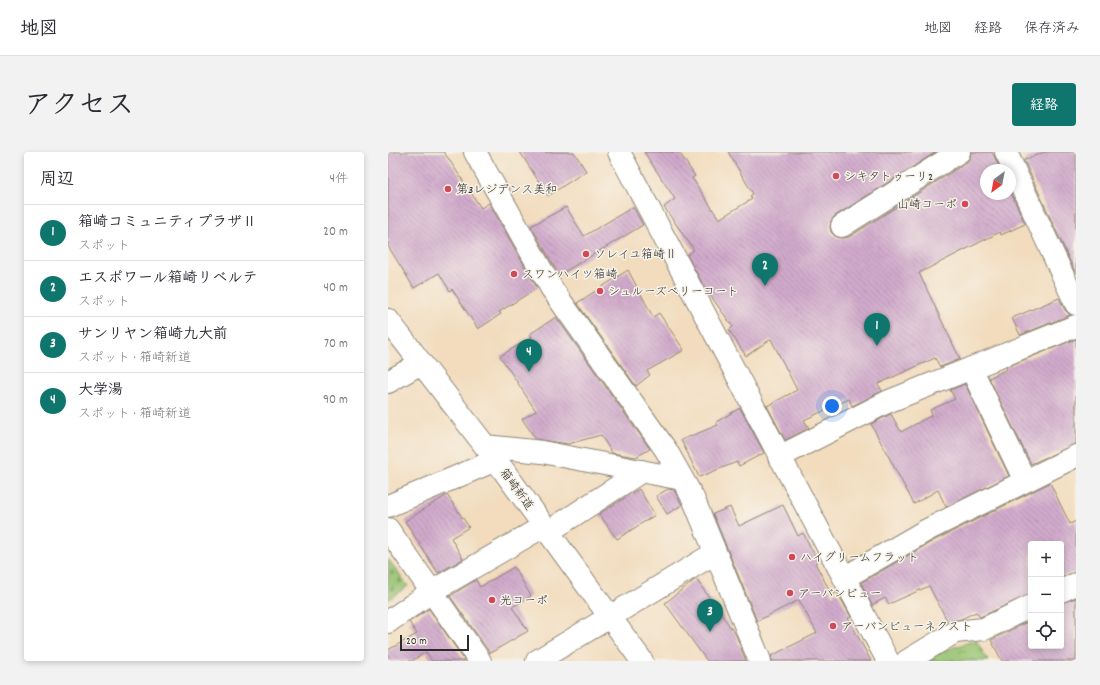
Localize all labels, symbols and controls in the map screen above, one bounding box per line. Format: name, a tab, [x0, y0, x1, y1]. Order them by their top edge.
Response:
text: 地図	[20, 17, 58, 44]
text: 地図	[924, 19, 952, 39]
text: 経路	[974, 19, 1002, 39]
text: 保存済み	[1024, 19, 1080, 39]
button: 経路	[1012, 83, 1076, 126]
text: アクセス	[24, 88, 134, 128]
north arrow	[980, 164, 1016, 200]
text: 周辺	[40, 169, 74, 193]
place label: シキタトゥーリ2	[844, 169, 933, 186]
text: 4件	[330, 170, 348, 189]
marker: シキタトゥーリ2	[831, 171, 841, 181]
place label: 第3レジデンス美和	[456, 182, 557, 199]
marker: 第3レジデンス美和	[443, 184, 453, 194]
place label: 山崎コーポ	[897, 197, 957, 214]
marker: 山崎コーポ	[960, 199, 970, 209]
text: 箱崎コミュニティプラザⅡ	[78, 212, 257, 234]
text: 1	[52, 223, 54, 242]
text: 20 m	[323, 223, 348, 242]
text: スポット	[78, 237, 130, 256]
place label: ソレイユ箱崎Ⅱ	[594, 247, 677, 264]
marker: ソレイユ箱崎Ⅱ	[581, 249, 591, 259]
pin: 2	[752, 253, 778, 286]
place label: スワンハイツ箱崎	[522, 267, 618, 284]
text: エスポワール箱崎リベルテ	[78, 268, 257, 290]
marker: スワンハイツ箱崎	[509, 269, 519, 279]
text: 2	[50, 279, 56, 298]
text: 40 m	[324, 279, 348, 298]
place label: シュルーズベリーコート	[608, 284, 739, 301]
marker: シュルーズベリーコート	[595, 286, 605, 296]
text: スポット	[78, 293, 130, 312]
pin: 1	[864, 313, 890, 346]
text: サンリヤン箱崎九大前	[78, 324, 228, 346]
text: 3	[50, 335, 56, 354]
text: 70 m	[324, 335, 348, 354]
pin: 4	[516, 339, 542, 372]
text: スポット · 箱崎新道	[78, 349, 191, 368]
text: 大学湯	[78, 380, 123, 402]
text: 4	[50, 391, 56, 410]
text: 90 m	[323, 391, 348, 410]
your location	[822, 396, 842, 416]
text: スポット · 箱崎新道	[78, 405, 191, 424]
street label: 箱崎新道	[495, 465, 537, 514]
map controls	[1028, 541, 1064, 649]
button: +	[1028, 541, 1064, 577]
place label: ハイグリームフラット	[800, 550, 919, 567]
marker: ハイグリームフラット	[787, 552, 797, 562]
button: −	[1028, 577, 1064, 613]
place label: アーバンビュー	[798, 586, 882, 603]
marker: アーバンビュー	[785, 588, 795, 598]
place label: 光コーポ	[500, 593, 548, 610]
marker: 光コーポ	[487, 595, 497, 605]
pin: 3	[697, 599, 723, 632]
button: locate	[1028, 613, 1064, 649]
place label: アーバンビューネクスト	[841, 619, 973, 636]
marker: アーバンビューネクスト	[828, 621, 838, 631]
scale bar	[400, 633, 469, 652]
text: 20 m	[406, 634, 427, 650]

